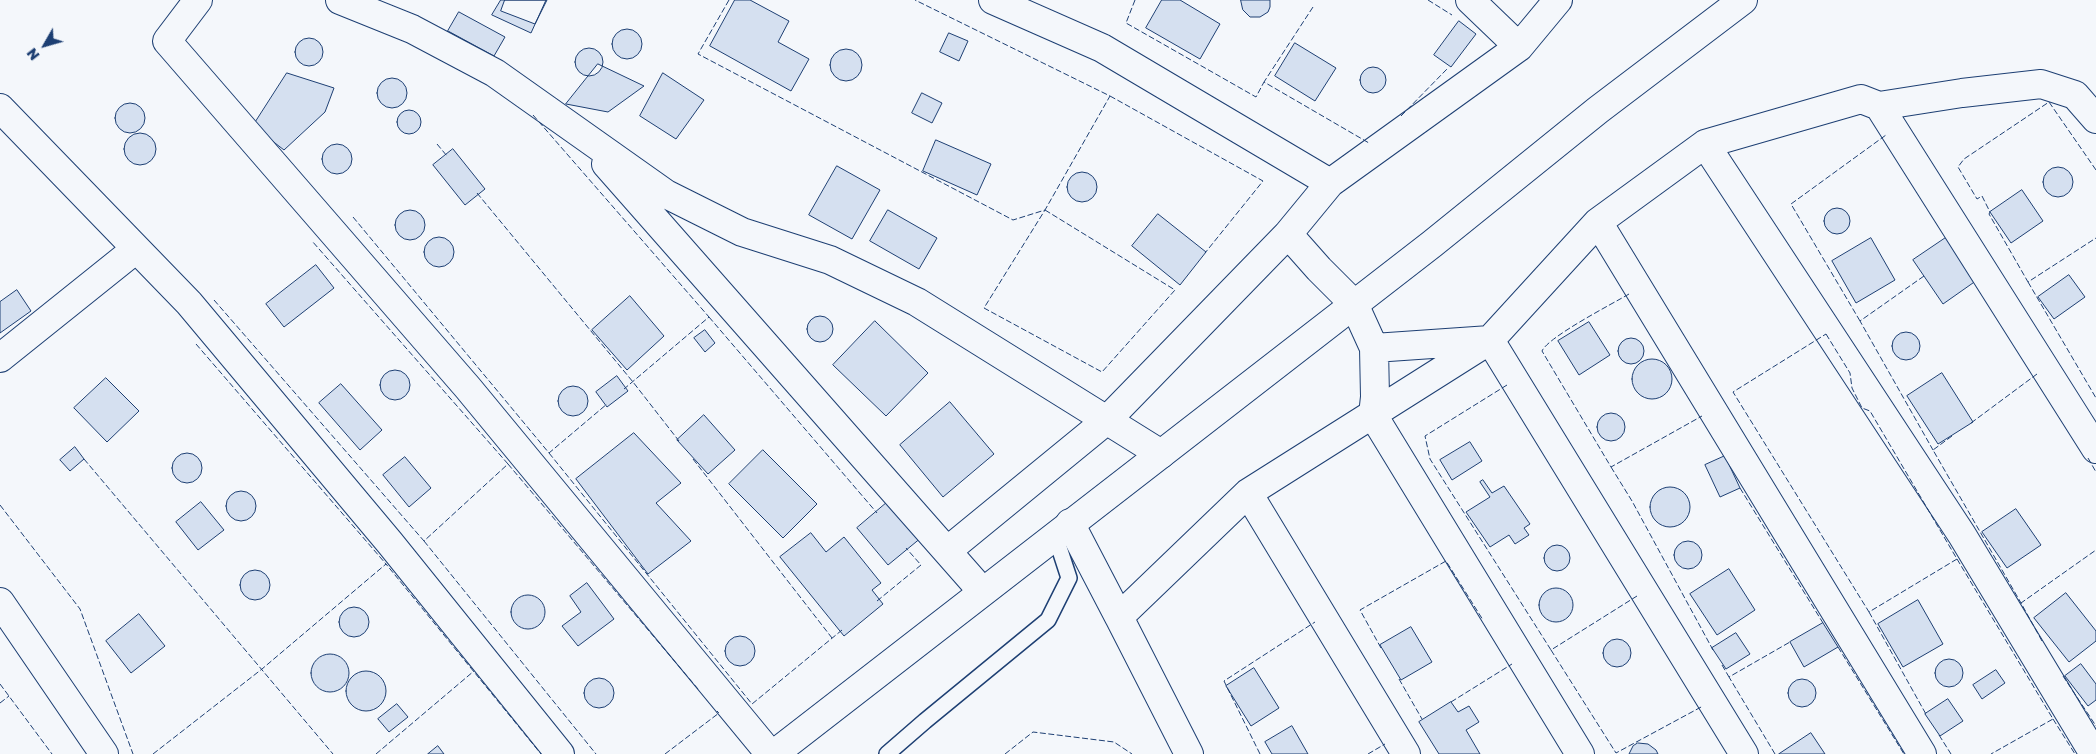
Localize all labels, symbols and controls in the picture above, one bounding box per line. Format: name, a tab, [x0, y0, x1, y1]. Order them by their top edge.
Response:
north arrow	[20, 20, 70, 70]
text: N	[23, 45, 43, 64]

